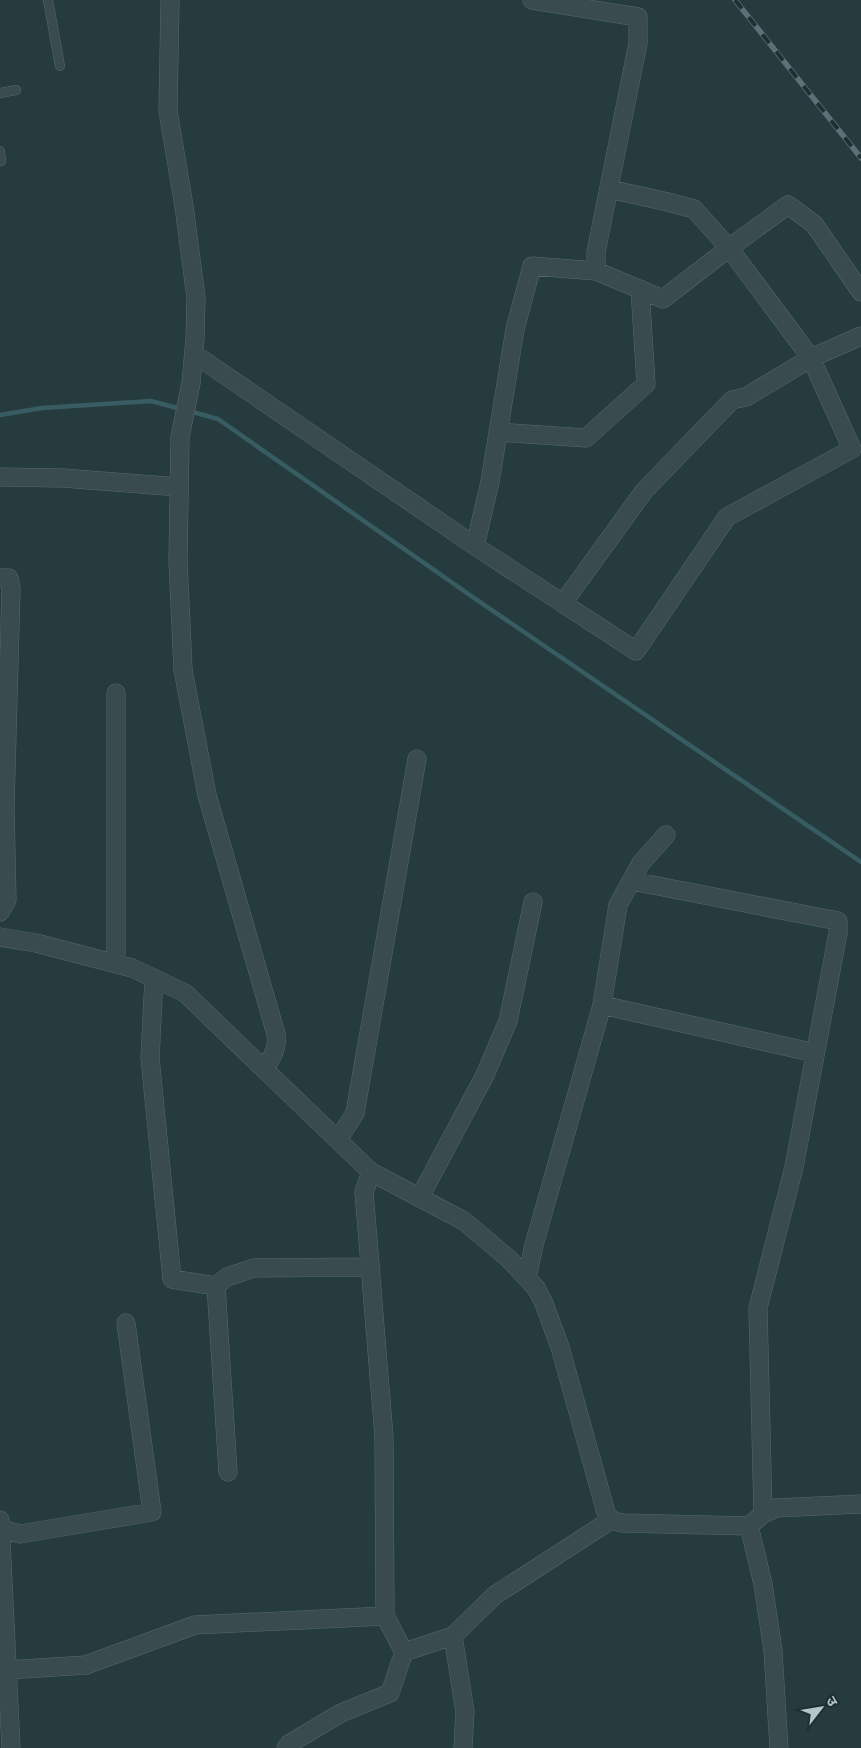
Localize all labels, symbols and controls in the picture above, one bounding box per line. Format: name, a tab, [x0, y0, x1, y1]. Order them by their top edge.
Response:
north arrow	[796, 1683, 846, 1733]
text: उ	[822, 1693, 842, 1710]

